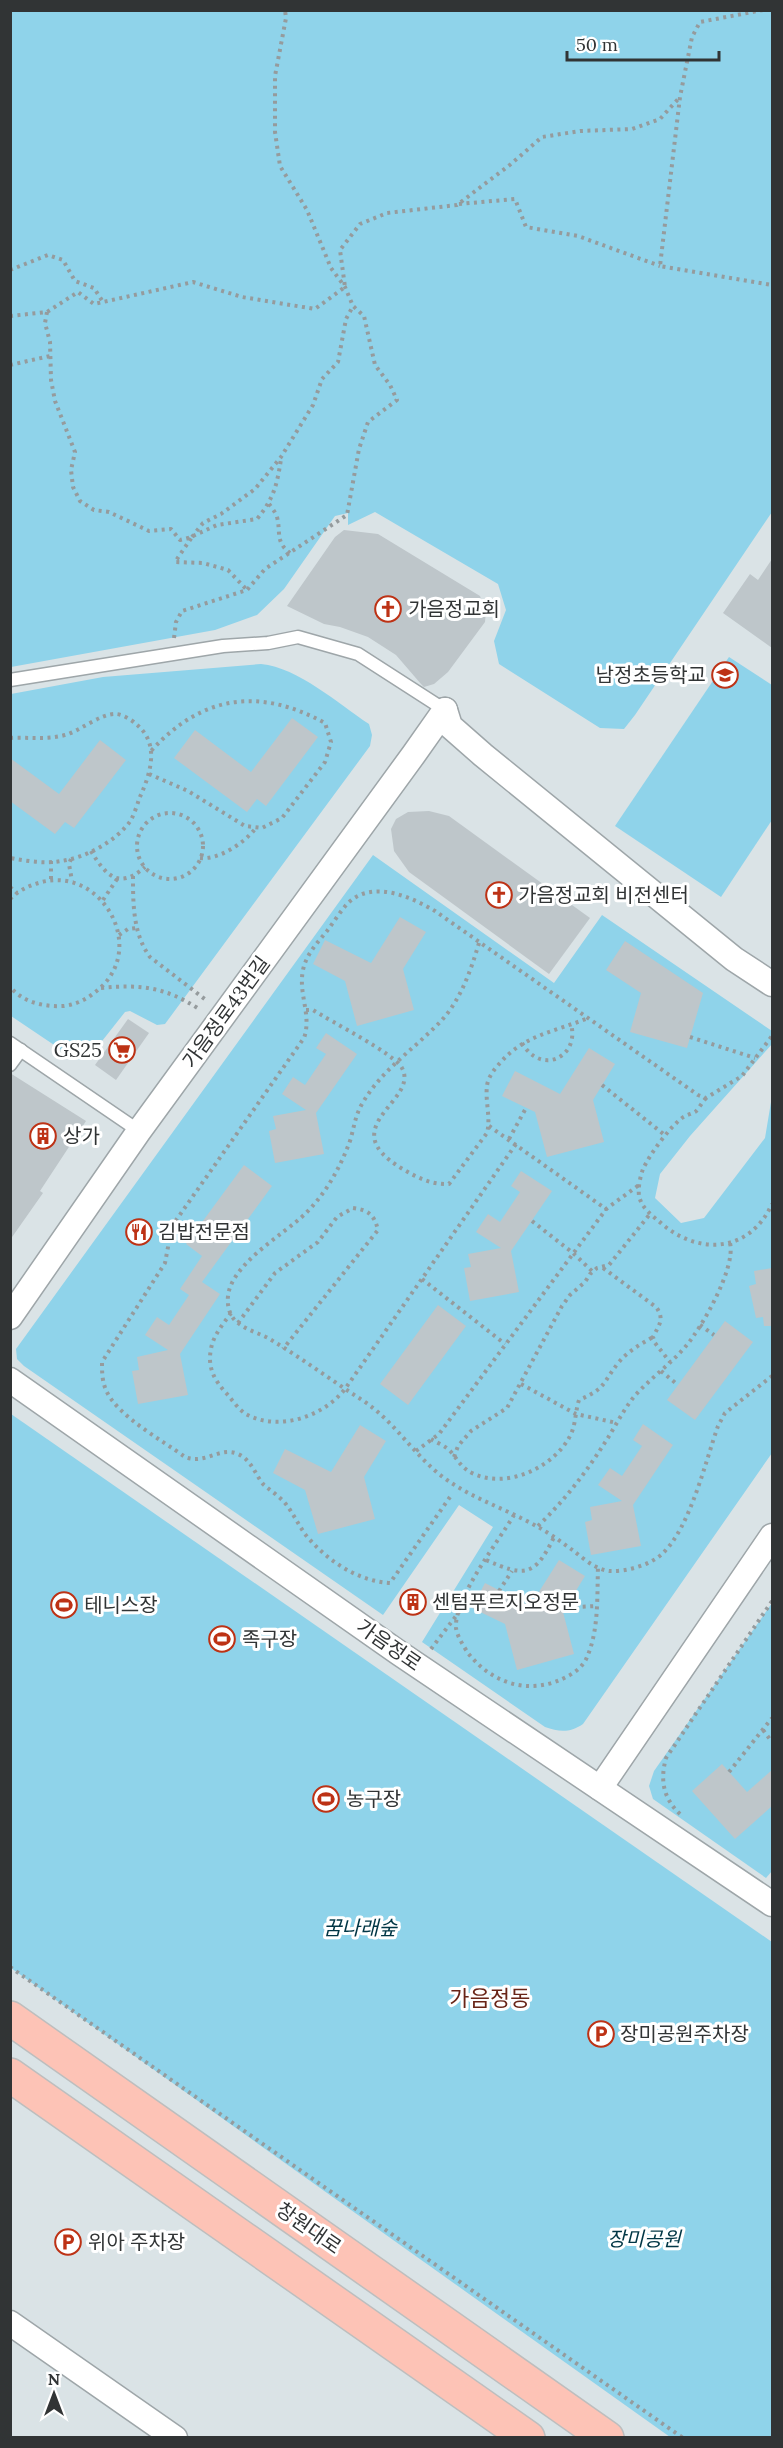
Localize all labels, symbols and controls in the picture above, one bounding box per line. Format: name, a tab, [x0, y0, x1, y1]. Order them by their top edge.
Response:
scale bar	[567, 24, 718, 62]
text: 50 m	[576, 33, 618, 56]
church icon: 가음정교회	[373, 594, 403, 624]
place label: 가음정교회	[408, 596, 500, 621]
school or university icon: 남정초등학교	[710, 660, 740, 690]
place label: 남정초등학교	[596, 662, 706, 687]
church icon: 가음정교회 비전센터	[484, 880, 514, 910]
place label: 가음정교회 비전센터	[518, 882, 689, 907]
street label: 가음정로43번길	[177, 951, 275, 1073]
supermarket icon: GS25	[107, 1035, 137, 1065]
place label: GS25	[54, 1037, 102, 1062]
building icon: 상가	[28, 1121, 58, 1151]
place label: 상가	[63, 1123, 100, 1148]
restaurant icon: 김밥전문점	[124, 1217, 154, 1247]
place label: 김밥전문점	[158, 1219, 250, 1244]
building icon: 센텀푸르지오정문	[398, 1587, 428, 1617]
place label: 센텀푸르지오정문	[432, 1589, 579, 1614]
sports icon: 테니스장	[49, 1590, 79, 1620]
place label: 테니스장	[84, 1592, 158, 1617]
street label: 가음정로	[352, 1613, 427, 1676]
sports icon: 족구장	[207, 1624, 237, 1654]
place label: 족구장	[242, 1626, 297, 1651]
sports icon: 농구장	[311, 1784, 341, 1814]
place label: 농구장	[346, 1786, 401, 1811]
park label: 꿈나래숲	[323, 1915, 398, 1940]
district label: 가음정동	[450, 1984, 530, 2012]
parking icon: 장미공원주차장	[586, 2019, 616, 2049]
place label: 장미공원주차장	[620, 2021, 749, 2046]
street label: 창원대로	[272, 2196, 347, 2259]
park label: 장미공원	[607, 2226, 682, 2251]
parking icon: 위아 주차장	[53, 2227, 83, 2257]
place label: 위아 주차장	[88, 2229, 185, 2254]
north arrow	[24, 2364, 84, 2424]
text: N	[48, 2369, 60, 2389]

